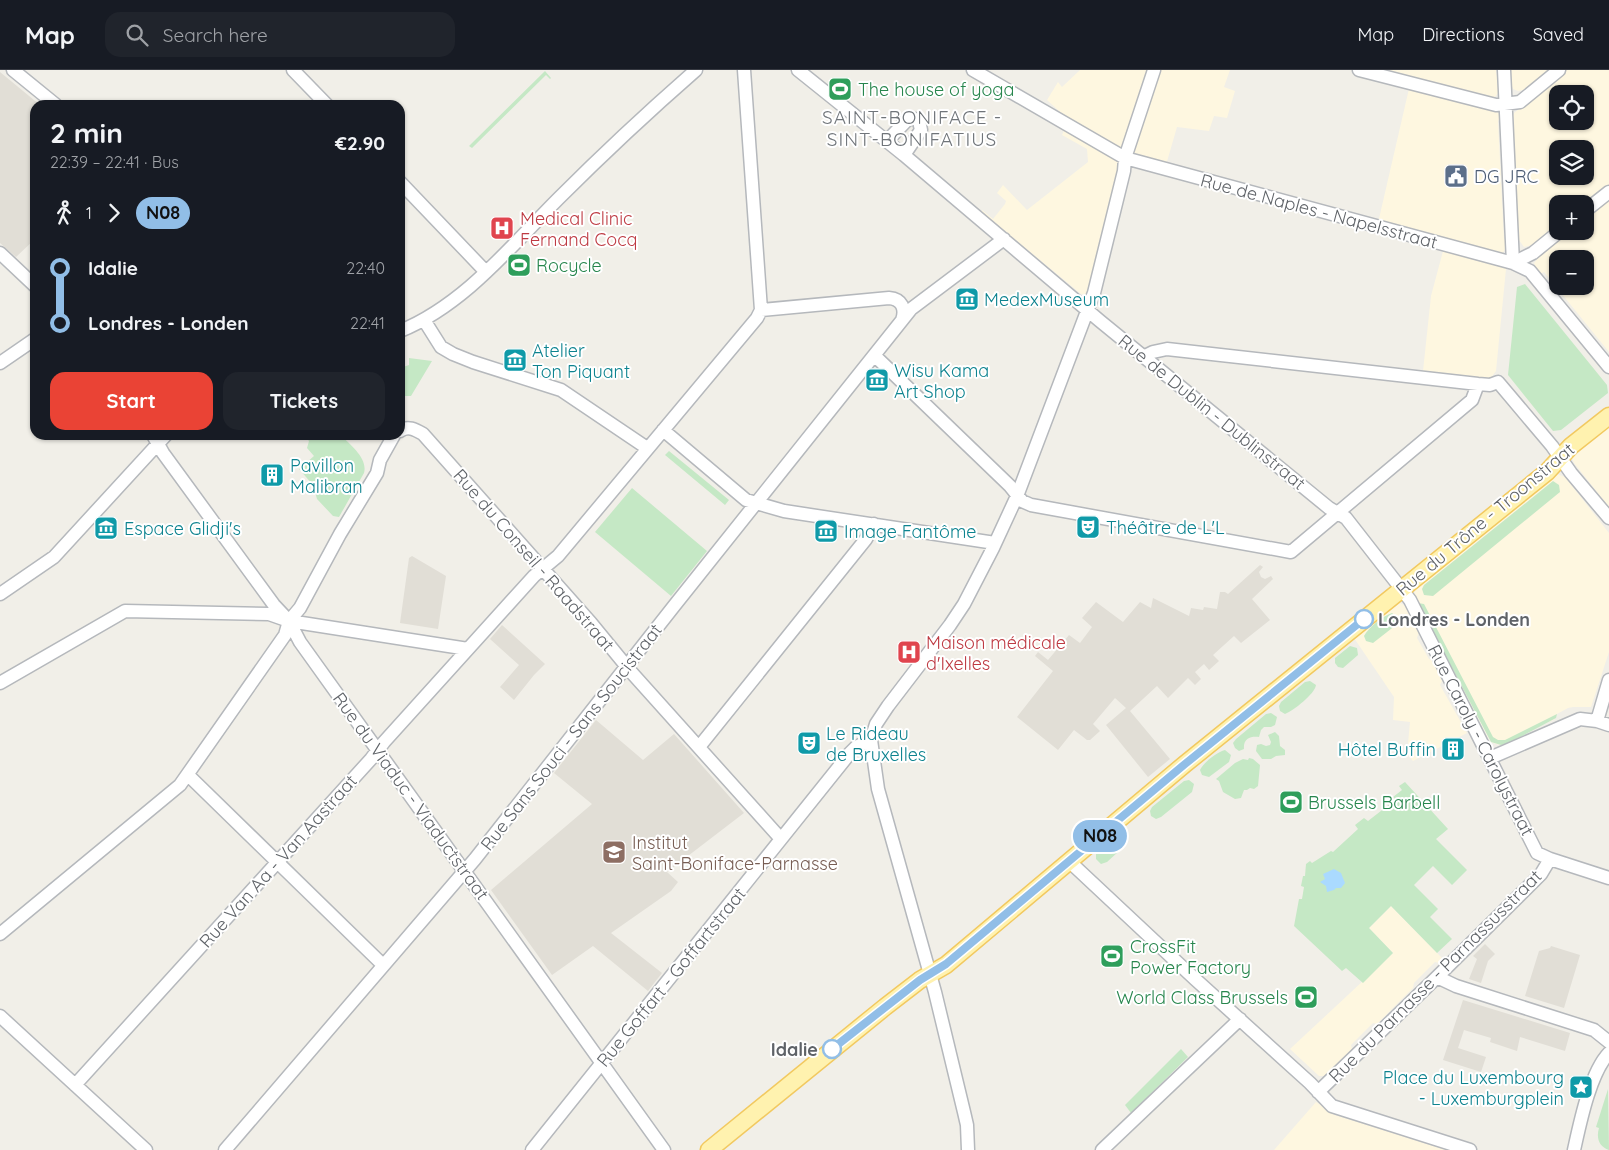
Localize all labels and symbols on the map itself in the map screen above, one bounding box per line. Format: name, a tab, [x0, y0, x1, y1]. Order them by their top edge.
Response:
sports icon: The house of yoga	[827, 76, 853, 102]
place label: The house of yoga	[858, 78, 1014, 101]
district label: SAINT-BONIFACE - SINT-BONIFATIUS	[822, 105, 1002, 151]
public building icon: DG JRC	[1443, 163, 1469, 189]
place label: DG JRC	[1474, 165, 1539, 188]
street label: Rue de Naples - Napelsstraat	[1198, 168, 1440, 254]
place label: Medical Clinic Fernand Cocq	[520, 207, 637, 251]
hospital icon: Medical Clinic Fernand Cocq	[489, 215, 515, 241]
sports icon: Rocycle	[506, 252, 532, 278]
place label: Rocycle	[536, 254, 602, 277]
museum icon: MedexMuseum	[954, 286, 980, 312]
place label: MedexMuseum	[984, 288, 1109, 311]
street label: Rue de Dublin - Dublinstraat	[1114, 329, 1310, 495]
place label: Atelier Ton Piquant	[532, 339, 630, 383]
museum icon: Atelier Ton Piquant	[502, 347, 528, 373]
place label: Wisu Kama Art Shop	[894, 359, 989, 403]
museum icon: Wisu Kama Art Shop	[864, 367, 890, 393]
street label: Rue du Trône - Troonstraat	[1391, 437, 1579, 601]
place label: Pavillon Malibran	[290, 454, 363, 498]
building icon: Pavillon Malibran	[259, 462, 285, 488]
street label: Rue du Conseil - Raadstraat	[448, 464, 620, 656]
theatre icon: Théâtre de L'L	[1075, 514, 1101, 540]
museum icon: Espace Glidji's	[93, 515, 119, 541]
place label: Théâtre de L'L	[1106, 516, 1225, 539]
place label: Espace Glidji's	[124, 517, 241, 540]
museum icon: Image Fantôme	[813, 518, 839, 544]
place label: Image Fantôme	[844, 520, 976, 543]
place label: Londres - Londen	[1378, 608, 1530, 631]
marker: Londres - Londen	[1354, 609, 1374, 629]
street label: Rue Sans Souci - Sans Soucistraat	[475, 619, 667, 855]
place label: Maison médicale d'Ixelles	[926, 631, 1066, 675]
hospital icon: Maison médicale d'Ixelles	[896, 639, 922, 665]
street label: Rue Caroly - Carolystraat	[1423, 641, 1539, 839]
street label: Rue du Viaduc - Viaductstraat	[328, 688, 494, 904]
place label: Le Rideau de Bruxelles	[826, 722, 926, 766]
theatre icon: Le Rideau de Bruxelles	[796, 730, 822, 756]
building icon: Hôtel Buffin	[1440, 736, 1466, 762]
place label: Hôtel Buffin	[1338, 738, 1436, 761]
street label: Rue Van Aa - Van Aastraat	[194, 770, 362, 952]
sports icon: Brussels Barbell	[1278, 789, 1304, 815]
place label: Brussels Barbell	[1308, 791, 1440, 814]
line badge: N08	[1071, 820, 1129, 852]
place label: Institut Saint-Boniface-Parnasse	[632, 831, 838, 875]
school or university icon: Institut Saint-Boniface-Parnasse	[601, 839, 627, 865]
street label: Rue du Parnasse - Parnassusstraat	[1324, 865, 1546, 1087]
street label: Rue Goffart - Goffartstraat	[591, 883, 751, 1071]
place label: CrossFit Power Factory	[1130, 935, 1251, 979]
sports icon: CrossFit Power Factory	[1099, 943, 1125, 969]
sports icon: World Class Brussels	[1293, 984, 1319, 1010]
place label: World Class Brussels	[1116, 986, 1288, 1009]
place label: Idalie	[771, 1038, 818, 1061]
marker: Idalie	[822, 1039, 842, 1059]
place label: Place du Luxembourg - Luxemburgplein	[1383, 1066, 1564, 1110]
place icon: Place du Luxembourg - Luxemburgplein	[1568, 1074, 1594, 1100]

